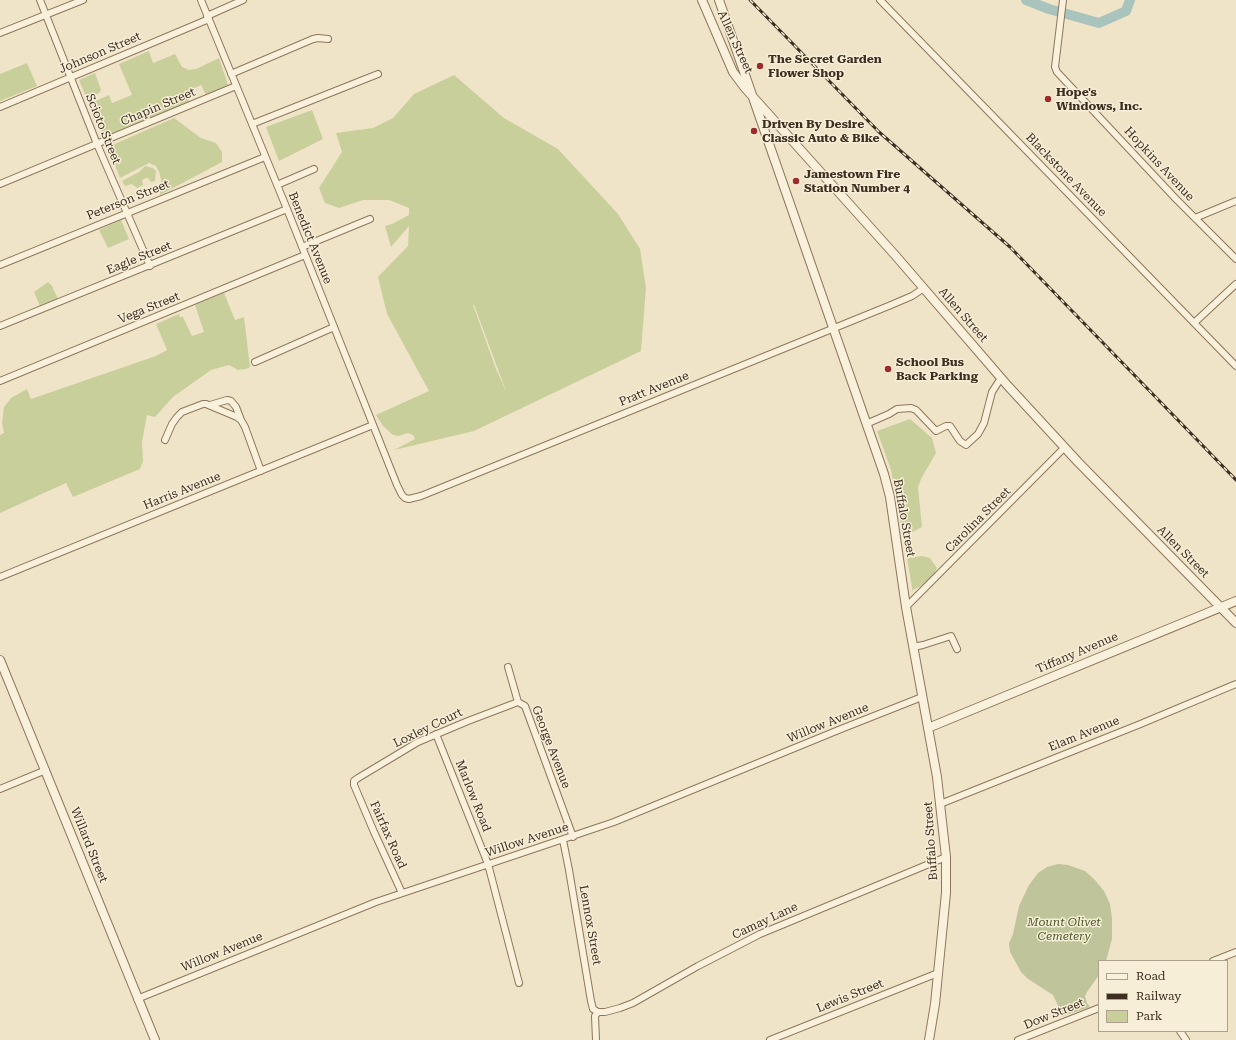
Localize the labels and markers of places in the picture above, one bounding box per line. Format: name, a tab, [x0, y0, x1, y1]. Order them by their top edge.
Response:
place label: The Secret Garden Flower Shop	[768, 52, 882, 80]
marker: The Secret Garden Flower Shop	[755, 61, 765, 71]
place label: Hope's Windows, Inc.	[1056, 85, 1143, 113]
marker: Hope's Windows, Inc.	[1043, 94, 1053, 104]
place label: Driven By Desire Classic Auto & Bike	[762, 117, 880, 145]
marker: Driven By Desire Classic Auto & Bike	[749, 126, 759, 136]
place label: Jamestown Fire Station Number 4	[804, 167, 910, 195]
marker: Jamestown Fire Station Number 4	[791, 176, 801, 186]
place label: School Bus Back Parking	[896, 355, 978, 383]
marker: School Bus Back Parking	[883, 364, 893, 374]

